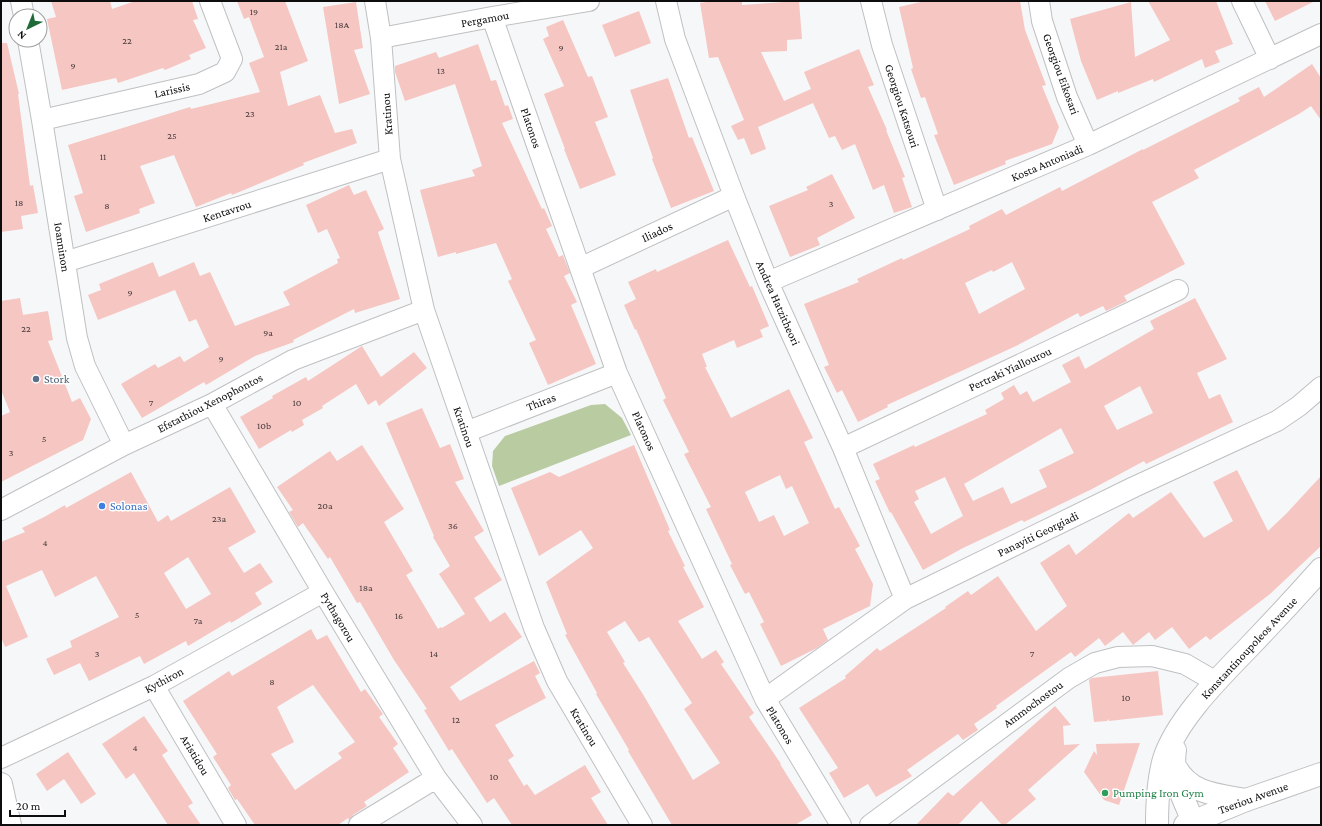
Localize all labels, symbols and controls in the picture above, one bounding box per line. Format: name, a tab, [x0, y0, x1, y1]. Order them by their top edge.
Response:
house number: 19	[250, 6, 258, 17]
north arrow	[8, 8, 48, 48]
street label: Pergamou	[460, 8, 511, 30]
house number: 18A	[335, 19, 349, 30]
text: N	[14, 28, 28, 42]
street label: Georgiou Eikosari	[1040, 32, 1082, 116]
house number: 22	[122, 35, 132, 46]
house number: 21a	[275, 41, 288, 52]
house number: 9	[558, 42, 564, 53]
house number: 9	[70, 60, 76, 71]
street label: Georgiou Katsouri	[882, 62, 922, 150]
house number: 13	[437, 65, 445, 76]
street label: Larissis	[153, 79, 191, 101]
street label: Kratinou	[378, 92, 395, 136]
street label: Platonos	[518, 106, 544, 150]
house number: 23	[245, 108, 255, 119]
house number: 25	[167, 130, 177, 141]
street label: Kosta Antoniadi	[1009, 142, 1085, 184]
house number: 11	[100, 151, 106, 162]
street label: Kentavrou	[201, 196, 253, 225]
house number: 18	[15, 197, 23, 208]
house number: 3	[829, 198, 834, 209]
house number: 8	[104, 200, 110, 211]
street label: Iliados	[639, 219, 675, 245]
street label: Ioanninon	[51, 221, 73, 273]
street label: Andrea Hatzitheori	[753, 258, 803, 348]
house number: 9	[127, 287, 133, 298]
house number: 22	[21, 323, 31, 334]
house number: 9a	[263, 327, 273, 338]
street label: Pertraki Yiallourou	[966, 343, 1054, 394]
house number: 9	[218, 353, 224, 364]
street label: Efstathiou Xenophontos	[155, 370, 265, 436]
place label: Stork	[44, 372, 70, 386]
marker: Stork	[31, 374, 41, 384]
street label: Thiras	[524, 390, 558, 414]
house number: 7	[149, 397, 154, 408]
house number: 10	[293, 397, 302, 408]
street label: Kratinou	[450, 405, 478, 450]
street label: Platonos	[629, 409, 659, 453]
house number: 10b	[257, 420, 271, 431]
house number: 5	[42, 433, 47, 444]
house number: 3	[9, 447, 14, 458]
place label: Solonas	[110, 499, 148, 513]
house number: 20a	[317, 500, 333, 511]
marker: Solonas	[97, 501, 107, 511]
street label: Panayiti Georgiadi	[995, 508, 1081, 560]
house number: 23a	[212, 513, 226, 524]
house number: 36	[448, 520, 458, 531]
house number: 4	[42, 537, 48, 548]
house number: 18a	[359, 582, 373, 593]
street label: Pythagorou	[318, 590, 359, 645]
street label: Konstantinoupoleos Avenue	[1198, 594, 1300, 702]
house number: 5	[135, 609, 140, 620]
house number: 16	[395, 610, 403, 621]
house number: 7a	[194, 615, 203, 626]
house number: 3	[95, 648, 100, 659]
house number: 14	[430, 648, 438, 659]
house number: 7	[1030, 648, 1035, 659]
street label: Kythiron	[142, 664, 186, 696]
house number: 8	[269, 676, 275, 687]
street label: Ammochostou	[1000, 677, 1066, 730]
house number: 10	[1122, 692, 1131, 703]
street label: Platonos	[763, 704, 797, 747]
street label: Kratinou	[567, 705, 601, 749]
house number: 12	[452, 714, 460, 725]
street label: Aristidou	[177, 732, 213, 778]
house number: 4	[132, 742, 138, 753]
house number: 10	[490, 771, 499, 782]
street label: Tseriou Avenue	[1216, 779, 1290, 817]
place label: Pumping Iron Gym	[1113, 786, 1204, 800]
marker: Pumping Iron Gym	[1100, 788, 1110, 798]
scale bar	[10, 792, 65, 818]
text: 20 m	[16, 799, 41, 813]

